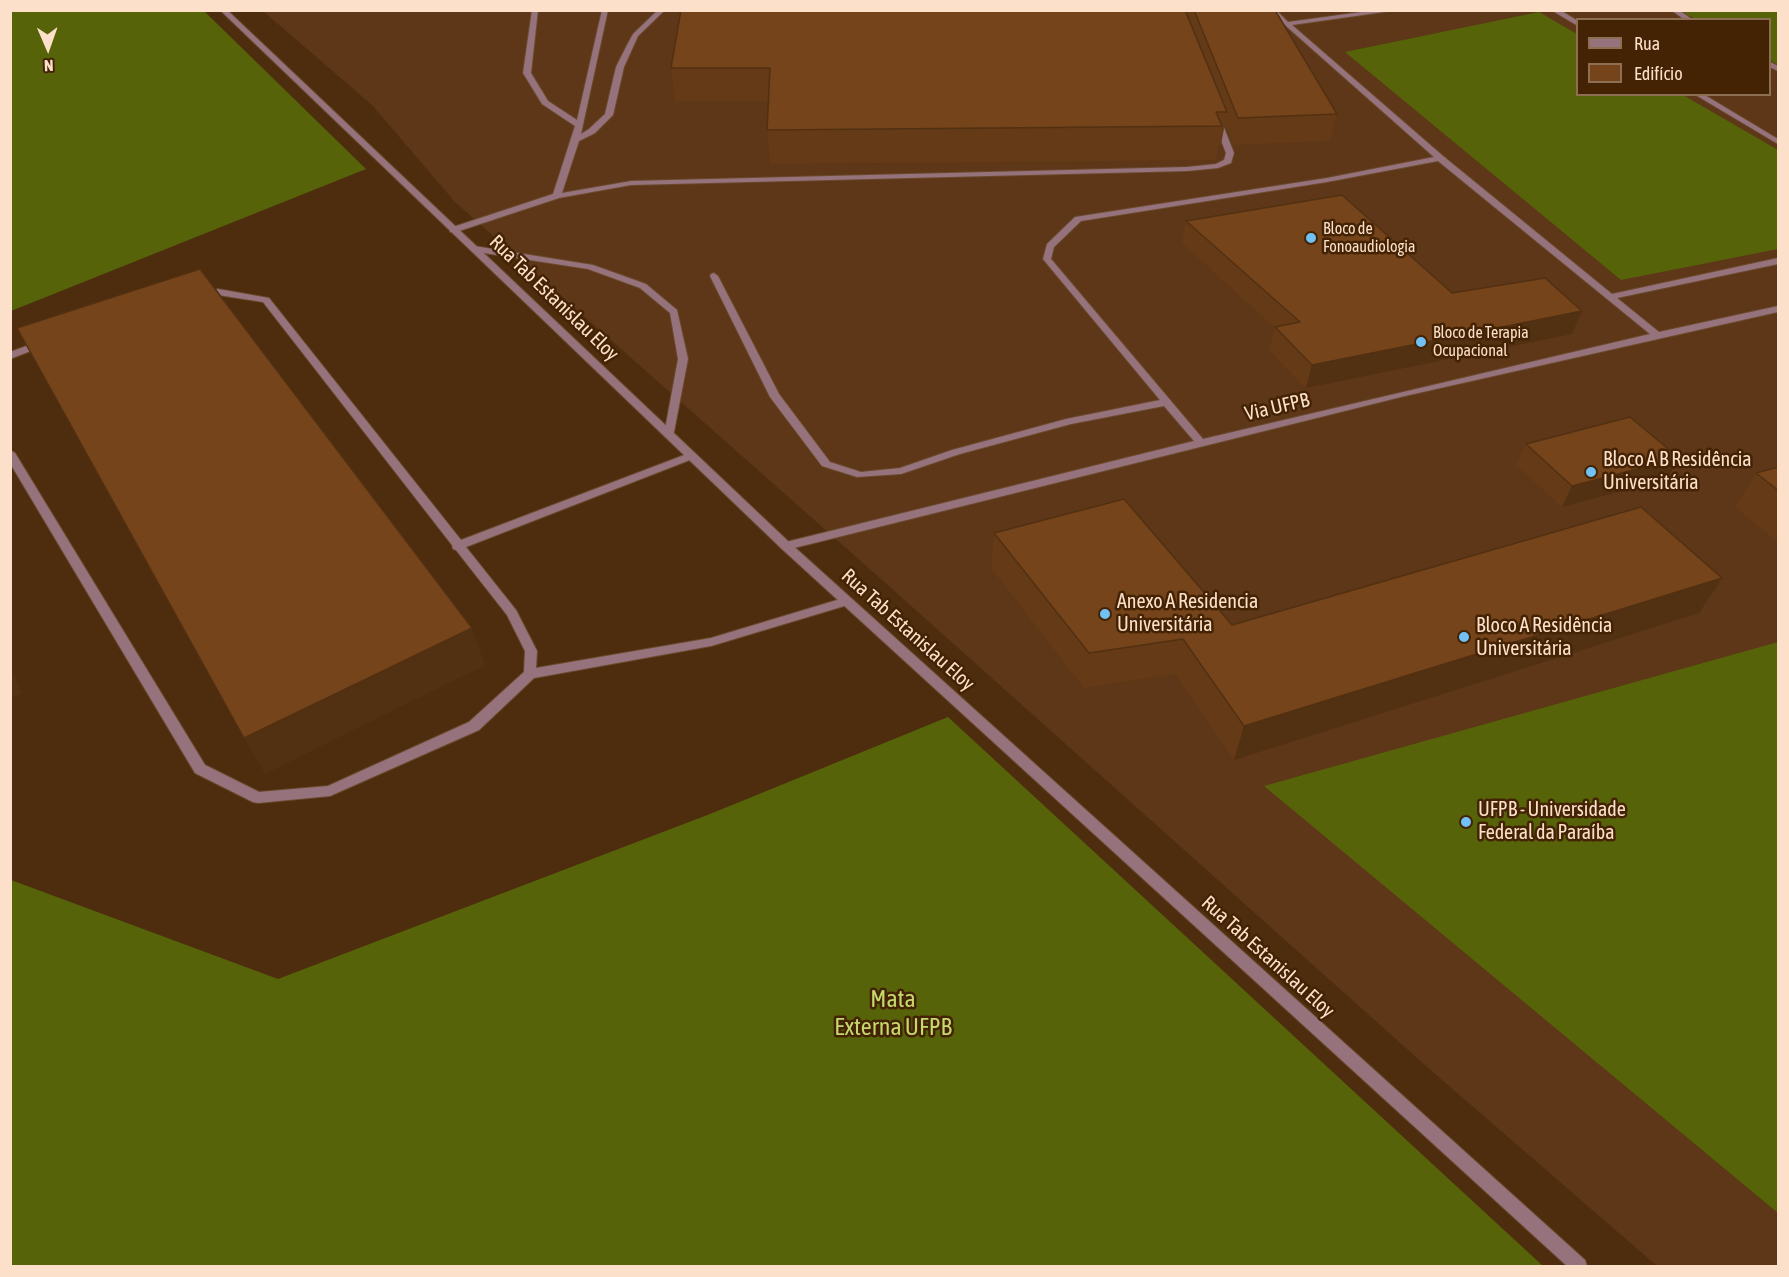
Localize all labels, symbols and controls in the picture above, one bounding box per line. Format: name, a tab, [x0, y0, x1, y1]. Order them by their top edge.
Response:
north arrow	[18, 18, 78, 78]
legend	[1576, 18, 1771, 96]
text: Rua	[1634, 33, 1660, 54]
text: N	[44, 57, 54, 75]
text: Edifício	[1634, 63, 1683, 84]
place label: Bloco de Fonoaudiologia	[1323, 219, 1415, 257]
street label: Rua Tab Estanislau Eloy	[484, 230, 624, 366]
marker: Bloco de Fonoaudiologia	[1304, 231, 1318, 245]
place label: Bloco de Terapia Ocupacional	[1433, 323, 1529, 361]
marker: Bloco de Terapia Ocupacional	[1414, 335, 1428, 349]
street label: Via UFPB	[1242, 388, 1312, 426]
place label: Bloco A B Residência Universitária	[1603, 448, 1752, 495]
marker: Bloco A B Residência Universitária	[1584, 465, 1598, 479]
street label: Rua Tab Estanislau Eloy	[837, 564, 979, 696]
place label: Anexo A Residencia Universitária	[1117, 590, 1258, 637]
marker: Anexo A Residencia Universitária	[1098, 607, 1112, 621]
place label: Bloco A Residência Universitária	[1476, 614, 1612, 661]
marker: Bloco A Residência Universitária	[1457, 630, 1471, 644]
place label: UFPB - Universidade Federal da Paraíba	[1478, 798, 1626, 845]
marker: UFPB - Universidade Federal da Paraíba	[1459, 815, 1473, 829]
street label: Rua Tab Estanislau Eloy	[1197, 891, 1339, 1023]
park label: Mata Externa UFPB	[834, 985, 952, 1041]

